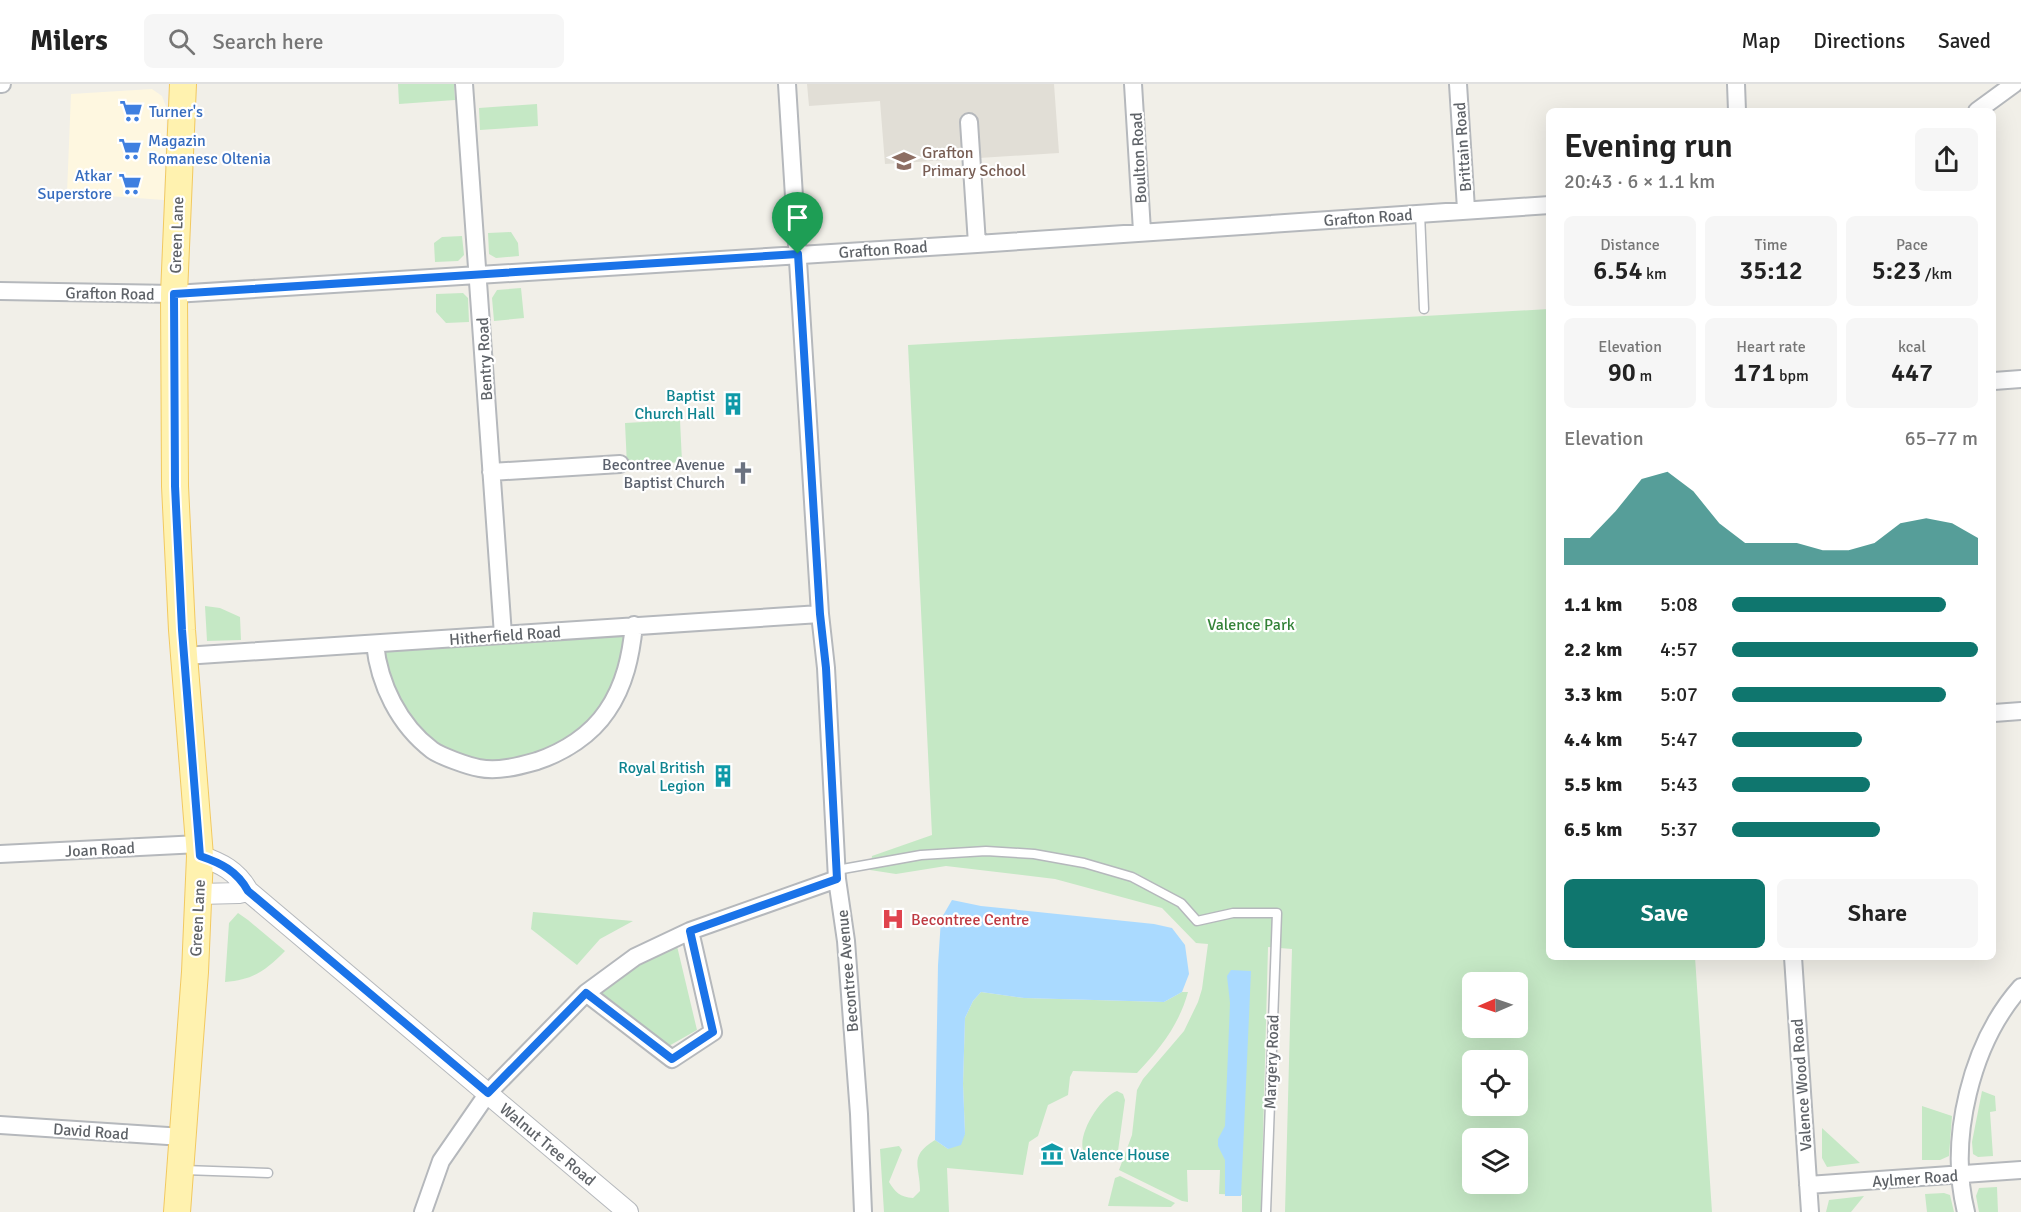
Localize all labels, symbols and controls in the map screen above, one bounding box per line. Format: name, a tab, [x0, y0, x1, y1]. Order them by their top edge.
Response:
search box	[144, 14, 564, 68]
text: Milers	[30, 24, 108, 58]
icon: search	[165, 25, 198, 58]
text: Search here	[213, 28, 324, 55]
text: Map	[1742, 28, 1780, 54]
text: Directions	[1813, 28, 1905, 54]
text: Saved	[1938, 28, 1991, 54]
supermarket icon: Turner's	[118, 98, 144, 124]
street label: Brittain Road	[1450, 101, 1476, 193]
place label: Turner's	[149, 102, 203, 122]
street label: Boulton Road	[1127, 112, 1151, 204]
text: Evening run	[1564, 126, 1733, 167]
button: share	[1915, 128, 1978, 191]
place label: Magazin Romanesc Oltenia	[148, 131, 271, 169]
supermarket icon: Magazin Romanesc Oltenia	[117, 136, 143, 162]
place label: Grafton Primary School	[922, 143, 1026, 181]
school or university icon: Grafton Primary School	[891, 148, 917, 174]
place label: Atkar Superstore	[38, 166, 112, 204]
text: 20:43 · 6 × 1.1 km	[1564, 169, 1715, 194]
supermarket icon: Atkar Superstore	[117, 171, 143, 197]
pin	[772, 192, 823, 254]
street label: Green Lane	[166, 196, 188, 274]
icon: arrive	[781, 201, 814, 234]
street label: Grafton Road	[1323, 205, 1413, 231]
text: Distance	[1600, 235, 1660, 255]
text: Time	[1755, 235, 1787, 255]
text: Pace	[1896, 235, 1928, 255]
street label: Grafton Road	[838, 237, 928, 263]
text: 6.54	[1593, 255, 1642, 287]
text: 35:12	[1739, 255, 1803, 287]
text: 5:23	[1872, 255, 1921, 287]
text: km	[1642, 264, 1667, 284]
text: /km	[1921, 264, 1952, 284]
street label: Grafton Road	[65, 283, 155, 305]
street label: Bentry Road	[473, 317, 497, 401]
text: Elevation	[1598, 337, 1662, 357]
text: Heart rate	[1736, 337, 1806, 357]
text: kcal	[1898, 337, 1926, 357]
text: 90	[1608, 357, 1636, 389]
text: 171	[1733, 357, 1775, 389]
text: 447	[1891, 357, 1933, 389]
text: m	[1636, 366, 1652, 386]
text: bpm	[1775, 366, 1809, 386]
place label: Baptist Church Hall	[634, 386, 715, 424]
building icon: Baptist Church Hall	[720, 391, 746, 417]
text: Elevation	[1564, 426, 1644, 451]
text: 65–77 m	[1905, 426, 1978, 451]
place label: Becontree Avenue Baptist Church	[602, 455, 725, 493]
church icon: Becontree Avenue Baptist Church	[730, 460, 756, 486]
text: 1.1 km	[1564, 592, 1622, 617]
text: 5:08	[1660, 592, 1698, 617]
park label: Valence Park	[1207, 615, 1295, 635]
street label: Hitherfield Road	[449, 622, 562, 650]
text: 2.2 km	[1564, 637, 1622, 662]
text: 4:57	[1660, 637, 1698, 662]
text: 3.3 km	[1564, 682, 1622, 707]
text: 5:07	[1660, 682, 1698, 707]
text: 4.4 km	[1564, 727, 1622, 752]
text: 5:47	[1660, 727, 1698, 752]
place label: Royal British Legion	[618, 758, 705, 796]
building icon: Royal British Legion	[710, 763, 736, 789]
text: 5.5 km	[1564, 772, 1622, 797]
text: 5:43	[1660, 772, 1698, 797]
text: 6.5 km	[1564, 817, 1622, 842]
text: 5:37	[1660, 817, 1698, 842]
street label: Joan Road	[65, 838, 136, 862]
street label: Green Lane	[186, 879, 210, 957]
button: Save	[1564, 879, 1765, 948]
button: Share	[1777, 879, 1978, 948]
hospital icon: Becontree Centre	[880, 906, 906, 932]
street label: Becontree Avenue	[833, 909, 863, 1033]
place label: Becontree Centre	[911, 910, 1029, 930]
north arrow	[1462, 972, 1528, 1038]
map controls	[1462, 972, 1528, 1194]
street label: Margery Road	[1260, 1014, 1284, 1110]
street label: Valence Wood Road	[1787, 1018, 1817, 1152]
button: locate	[1462, 1050, 1528, 1116]
street label: Walnut Tree Road	[495, 1099, 599, 1191]
street label: David Road	[52, 1119, 129, 1145]
button: layers	[1462, 1128, 1528, 1194]
museum icon: Valence House	[1039, 1141, 1065, 1167]
place label: Valence House	[1070, 1145, 1170, 1165]
street label: Aylmer Road	[1871, 1166, 1959, 1192]

